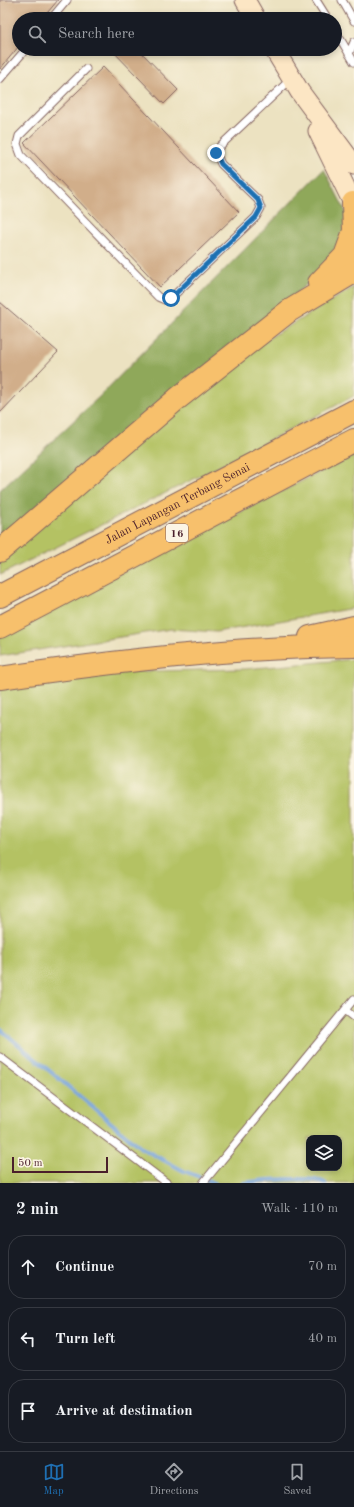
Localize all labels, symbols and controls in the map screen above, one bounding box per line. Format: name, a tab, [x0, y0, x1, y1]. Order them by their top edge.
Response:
search box	[12, 12, 342, 56]
icon: search	[26, 23, 48, 45]
text: Search here	[58, 27, 135, 42]
route end	[207, 144, 225, 162]
route start	[162, 289, 180, 307]
street label: Jalan Lapangan Terbang Senai	[103, 461, 252, 547]
road number: 16	[166, 524, 188, 542]
map controls	[306, 1135, 342, 1171]
button: layers	[306, 1135, 342, 1171]
scale bar	[12, 1155, 108, 1174]
text: 50 m	[18, 1158, 43, 1169]
text: 2 min	[16, 1201, 59, 1218]
text: Walk · 110 m	[261, 1202, 338, 1215]
icon: ahead	[17, 1256, 39, 1278]
text: Continue	[55, 1260, 114, 1275]
text: 70 m	[308, 1260, 337, 1273]
icon: left	[17, 1328, 39, 1350]
text: Turn left	[55, 1332, 115, 1347]
text: 40 m	[308, 1332, 337, 1345]
icon: arrive	[17, 1400, 39, 1422]
text: Arrive at destination	[55, 1404, 193, 1419]
tab: Map	[43, 1461, 65, 1499]
tab: Directions	[150, 1461, 198, 1499]
tab: Saved	[283, 1461, 311, 1499]

